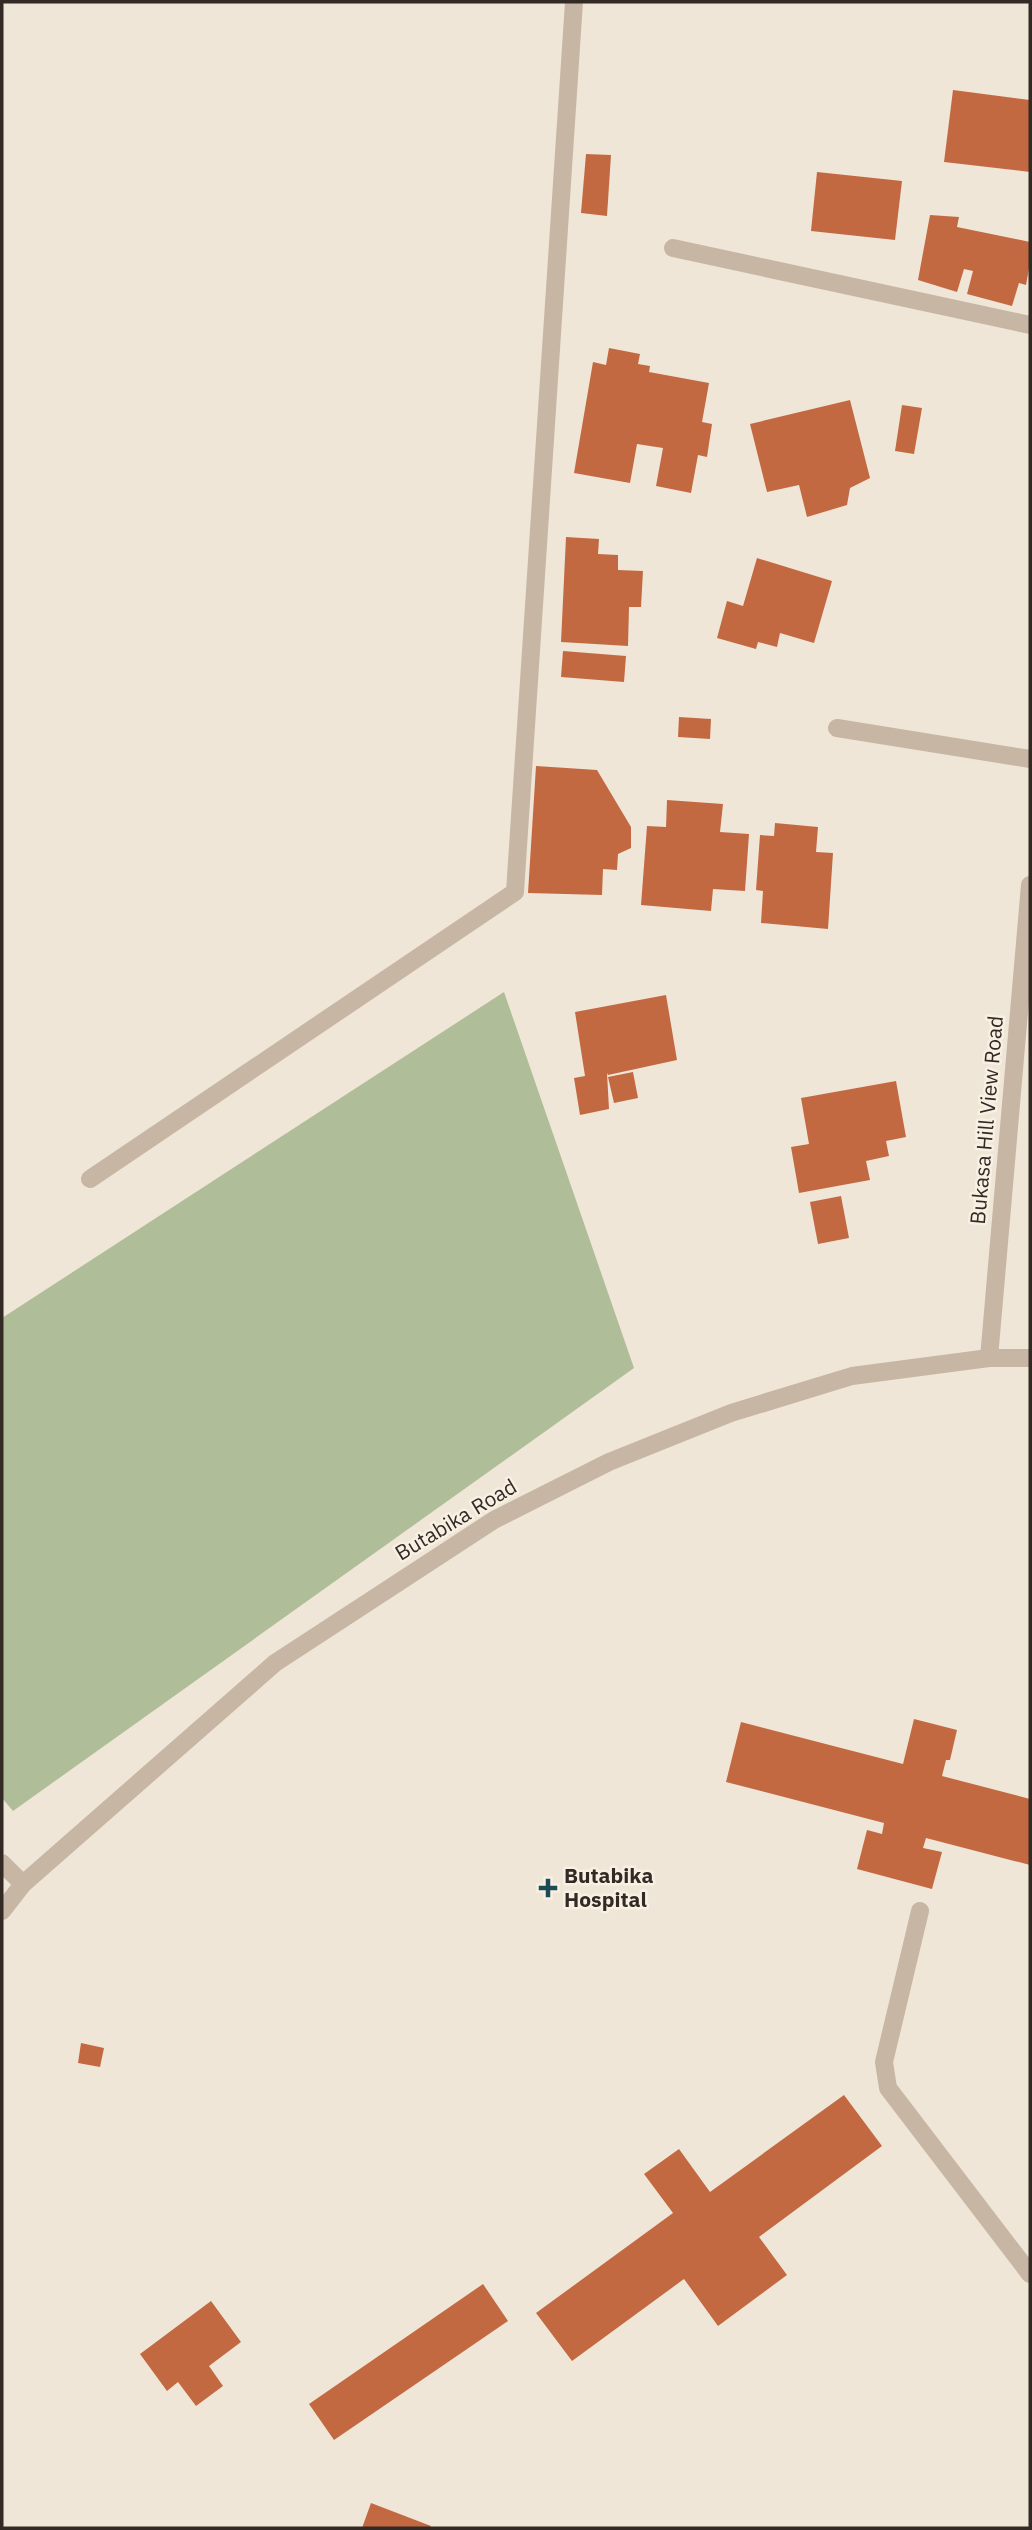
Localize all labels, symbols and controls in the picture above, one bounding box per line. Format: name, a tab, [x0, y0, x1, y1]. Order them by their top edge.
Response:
street label: Bukasa Hill View Road	[963, 1014, 1009, 1225]
street label: Butabika Road	[390, 1472, 521, 1566]
place label: Butabika Hospital	[564, 1861, 653, 1913]
marker: Butabika Hospital	[538, 1878, 558, 1898]

